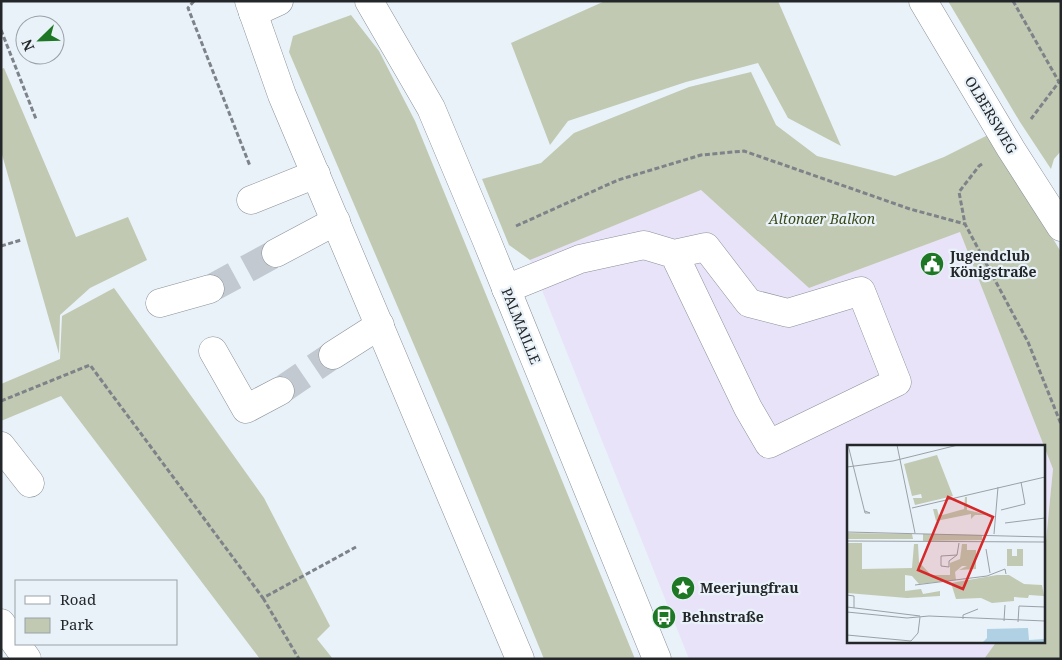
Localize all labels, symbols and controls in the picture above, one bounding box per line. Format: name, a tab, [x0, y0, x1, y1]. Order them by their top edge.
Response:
north arrow	[15, 15, 65, 65]
text: N	[17, 36, 38, 54]
street label: OLBERSWEG	[961, 73, 1022, 157]
park label: Altonaer Balkon	[768, 209, 876, 228]
place label: Jugendclub Königstraße	[949, 246, 1036, 281]
public building icon: Jugendclub Königstraße	[919, 251, 945, 277]
street label: PALMAILLE	[498, 285, 545, 367]
inset map	[847, 445, 1044, 642]
place icon: Meerjungfrau	[670, 575, 696, 601]
place label: Meerjungfrau	[700, 578, 799, 597]
legend	[15, 580, 178, 645]
text: Road	[60, 589, 96, 609]
bus stop icon: Behnstraße	[651, 604, 677, 630]
place label: Behnstraße	[682, 607, 764, 626]
text: Park	[60, 614, 94, 634]

